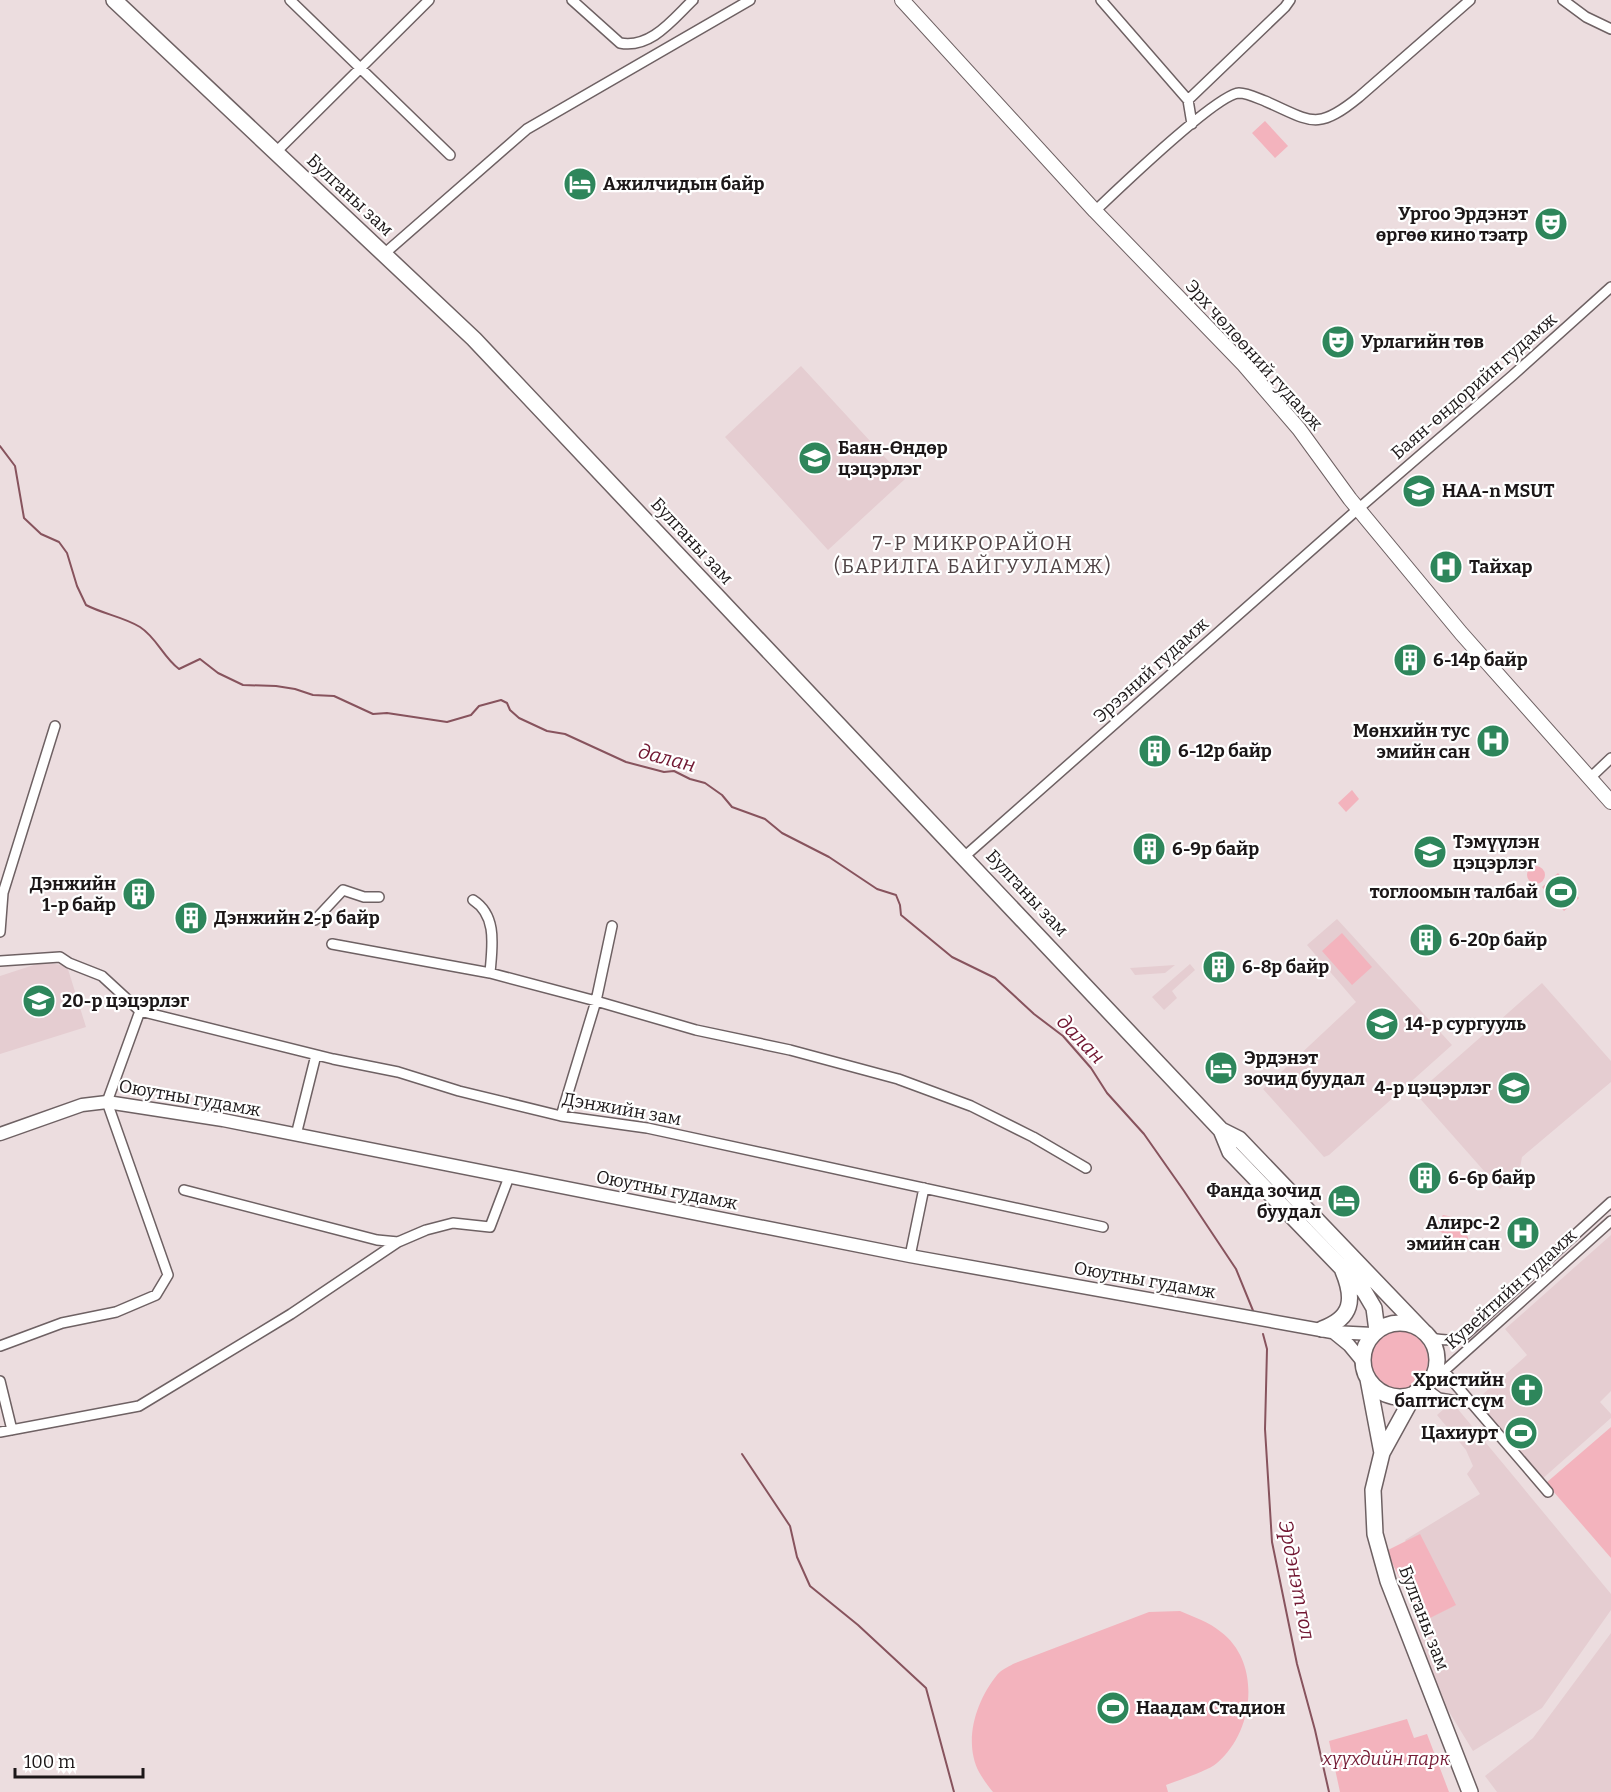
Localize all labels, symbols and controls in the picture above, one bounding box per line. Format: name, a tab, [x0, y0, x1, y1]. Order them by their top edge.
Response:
street label: Булганы зам	[302, 149, 398, 241]
hotel icon: Ажилчидын байр	[562, 166, 598, 202]
place label: Ажилчидын байр	[603, 173, 765, 195]
place label: Ургоо Эрдэнэт өргөө кино тэатр	[1376, 203, 1528, 246]
theatre icon: Ургоо Эрдэнэт өргөө кино тэатр	[1533, 206, 1569, 242]
street label: Эрх чөлөөний гудамж	[1180, 275, 1328, 435]
street label: Баян-өндорийн гудамж	[1387, 308, 1561, 464]
theatre icon: Урлагийн төв	[1320, 324, 1356, 360]
place label: Урлагийн төв	[1361, 331, 1484, 353]
place label: Баян-Өндөр цэцэрлэг	[838, 437, 948, 480]
school or university icon: Баян-Өндөр цэцэрлэг	[797, 440, 833, 476]
school or university icon: HAA-n MSUT	[1401, 473, 1437, 509]
place label: HAA-n MSUT	[1442, 480, 1555, 502]
street label: Булганы зам	[646, 493, 738, 589]
district label: 7-Р МИКРОРАЙОН (БАРИЛГА БАЙГУУЛАМЖ)	[834, 531, 1112, 578]
hospital icon: Тайхар	[1428, 549, 1464, 585]
place label: Тайхар	[1469, 556, 1533, 578]
street label: Эрээний гудамж	[1089, 613, 1213, 727]
building icon: 6-14р байр	[1392, 642, 1428, 678]
place label: 6-14р байр	[1433, 649, 1528, 671]
place label: Мөнхийн тус эмийн сан	[1353, 720, 1470, 763]
hospital icon: Мөнхийн тус эмийн сан	[1475, 723, 1511, 759]
building icon: 6-12р байр	[1137, 733, 1173, 769]
water label: далан	[636, 739, 698, 777]
place label: 6-12р байр	[1178, 740, 1272, 762]
building icon: 6-9р байр	[1131, 831, 1167, 867]
place label: Тэмүүлэн цэцэрлэг	[1453, 831, 1540, 874]
school or university icon: Тэмүүлэн цэцэрлэг	[1412, 834, 1448, 870]
place label: 6-9р байр	[1172, 838, 1259, 860]
street label: Булганы зам	[981, 845, 1073, 941]
place label: Дэнжийн 1-р байр	[30, 873, 116, 916]
sports icon: тоглоомын талбай	[1543, 874, 1579, 910]
building icon: Дэнжийн 1-р байр	[121, 876, 157, 912]
place label: тоглоомын талбай	[1370, 881, 1538, 903]
building icon: Дэнжийн 2-р байр	[173, 900, 209, 936]
place label: Дэнжийн 2-р байр	[214, 907, 380, 929]
building icon: 6-20р байр	[1408, 922, 1444, 958]
place label: 6-20р байр	[1449, 929, 1547, 951]
building icon: 6-8р байр	[1201, 949, 1237, 985]
place label: 6-8р байр	[1242, 956, 1329, 978]
school or university icon: 20-р цэцэрлэг	[21, 983, 57, 1019]
place label: 20-р цэцэрлэг	[62, 990, 189, 1012]
school or university icon: 14-р сургууль	[1364, 1006, 1400, 1042]
water label: далан	[1052, 1010, 1110, 1068]
place label: 14-р сургууль	[1405, 1013, 1526, 1035]
place label: Эрдэнэт зочид буудал	[1244, 1047, 1365, 1090]
hotel icon: Эрдэнэт зочид буудал	[1203, 1050, 1239, 1086]
school or university icon: 4-р цэцэрлэг	[1496, 1070, 1532, 1106]
street label: Оюутны гудамж	[117, 1075, 263, 1121]
place label: 4-р цэцэрлэг	[1374, 1077, 1491, 1099]
street label: Дэнжийн зам	[561, 1088, 683, 1130]
building icon: 6-6р байр	[1407, 1160, 1443, 1196]
street label: Оюутны гудамж	[594, 1165, 740, 1215]
place label: 6-6р байр	[1448, 1167, 1535, 1189]
place label: Фанда зочид буудал	[1206, 1180, 1321, 1223]
hotel icon: Фанда зочид буудал	[1326, 1183, 1362, 1219]
place label: Aлирс-2 эмийн сан	[1406, 1212, 1500, 1255]
hospital icon: Aлирс-2 эмийн сан	[1505, 1215, 1541, 1251]
street label: Кувейтийн гудамж	[1441, 1224, 1581, 1354]
street label: Оюутны гудамж	[1072, 1257, 1218, 1303]
place label: Христийн баптист сүм	[1394, 1369, 1504, 1412]
church icon: Христийн баптист сүм	[1509, 1372, 1545, 1408]
sports icon: Цахиурт	[1503, 1415, 1539, 1451]
place label: Цахиурт	[1421, 1422, 1498, 1444]
water label: Эрдэнэт гол	[1274, 1518, 1320, 1642]
street label: Булганы зам	[1394, 1563, 1454, 1673]
sports icon: Наадам Стадион	[1095, 1690, 1131, 1726]
place label: Наадам Стадион	[1136, 1697, 1285, 1719]
scale bar	[15, 1741, 142, 1779]
park label: хүүхдийн парк	[1322, 1748, 1450, 1770]
text: 100 m	[24, 1751, 75, 1773]

